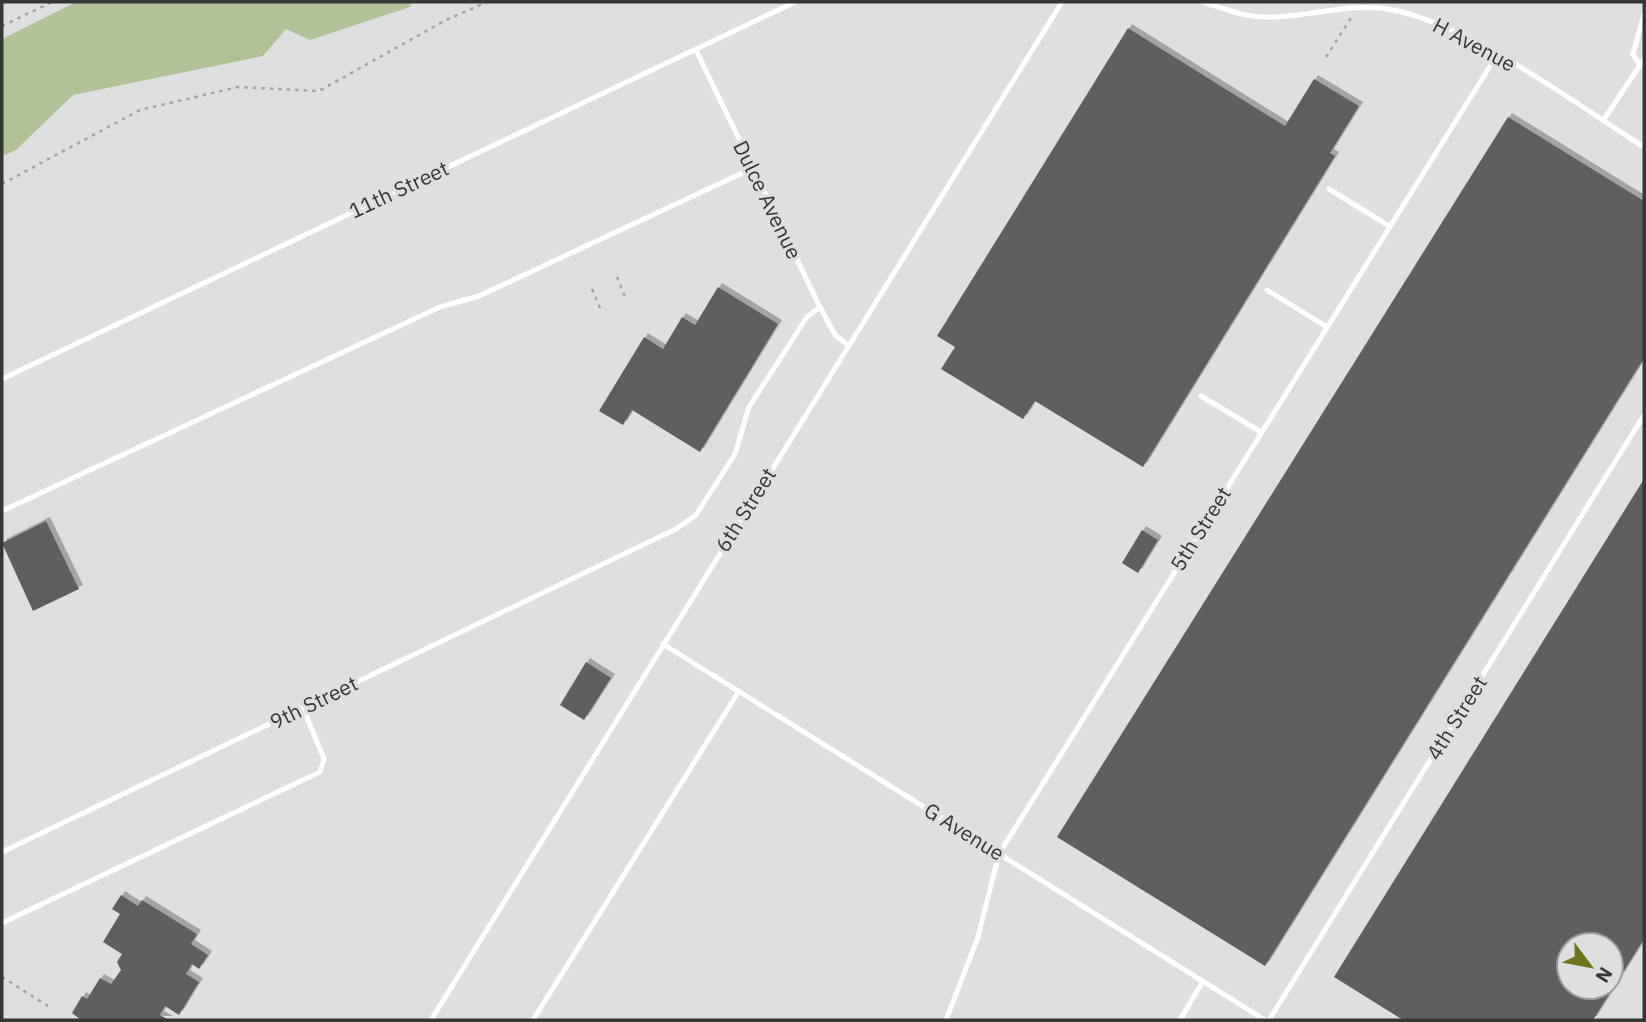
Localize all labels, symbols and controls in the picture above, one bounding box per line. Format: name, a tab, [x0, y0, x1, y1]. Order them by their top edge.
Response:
street label: H Avenue	[1428, 11, 1521, 78]
street label: Dulce Avenue	[727, 136, 809, 264]
street label: 11th Street	[344, 154, 453, 224]
street label: 6th Street	[708, 462, 782, 557]
street label: 5th Street	[1163, 481, 1237, 576]
street label: 9th Street	[265, 669, 362, 735]
street label: 4th Street	[1419, 670, 1493, 765]
street label: G Avenue	[919, 796, 1010, 867]
north arrow	[1555, 931, 1625, 1001]
text: N	[1591, 963, 1618, 987]

